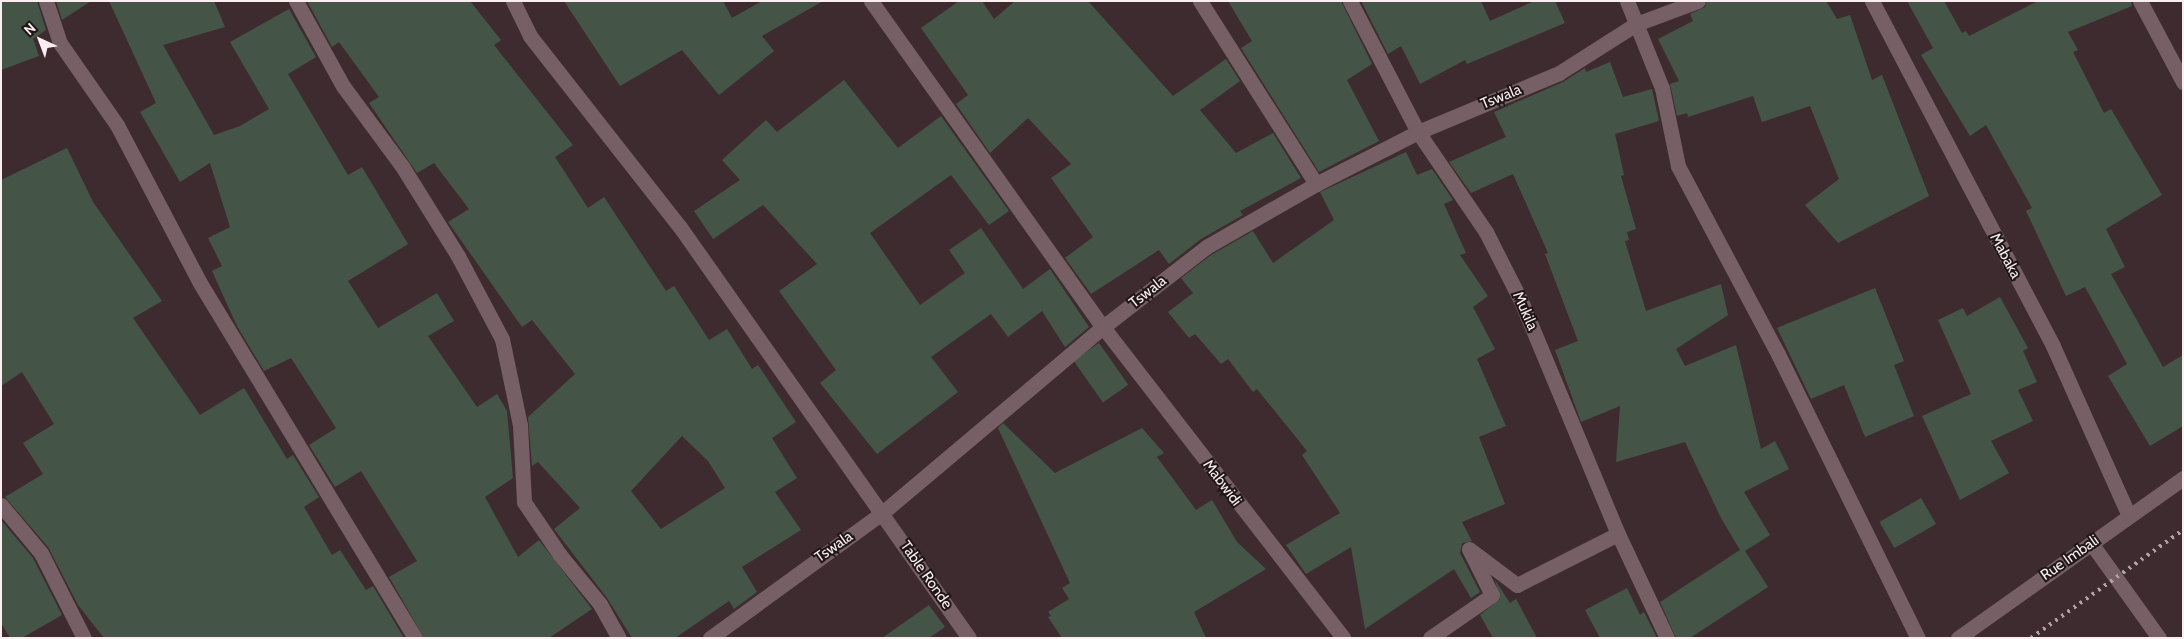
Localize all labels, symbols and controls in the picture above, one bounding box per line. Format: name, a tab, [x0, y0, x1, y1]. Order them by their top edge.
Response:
north arrow	[15, 15, 65, 65]
text: N	[20, 19, 40, 39]
street label: Tswala	[1478, 81, 1524, 113]
street label: Mabaka	[1986, 230, 2024, 282]
street label: Tswala	[1126, 272, 1170, 312]
street label: Mukila	[1509, 289, 1541, 333]
street label: Mabwidi	[1199, 456, 1245, 510]
street label: Tswala	[812, 528, 856, 566]
street label: Rue Imbali	[2037, 531, 2103, 585]
street label: Table Ronde	[896, 538, 956, 612]

